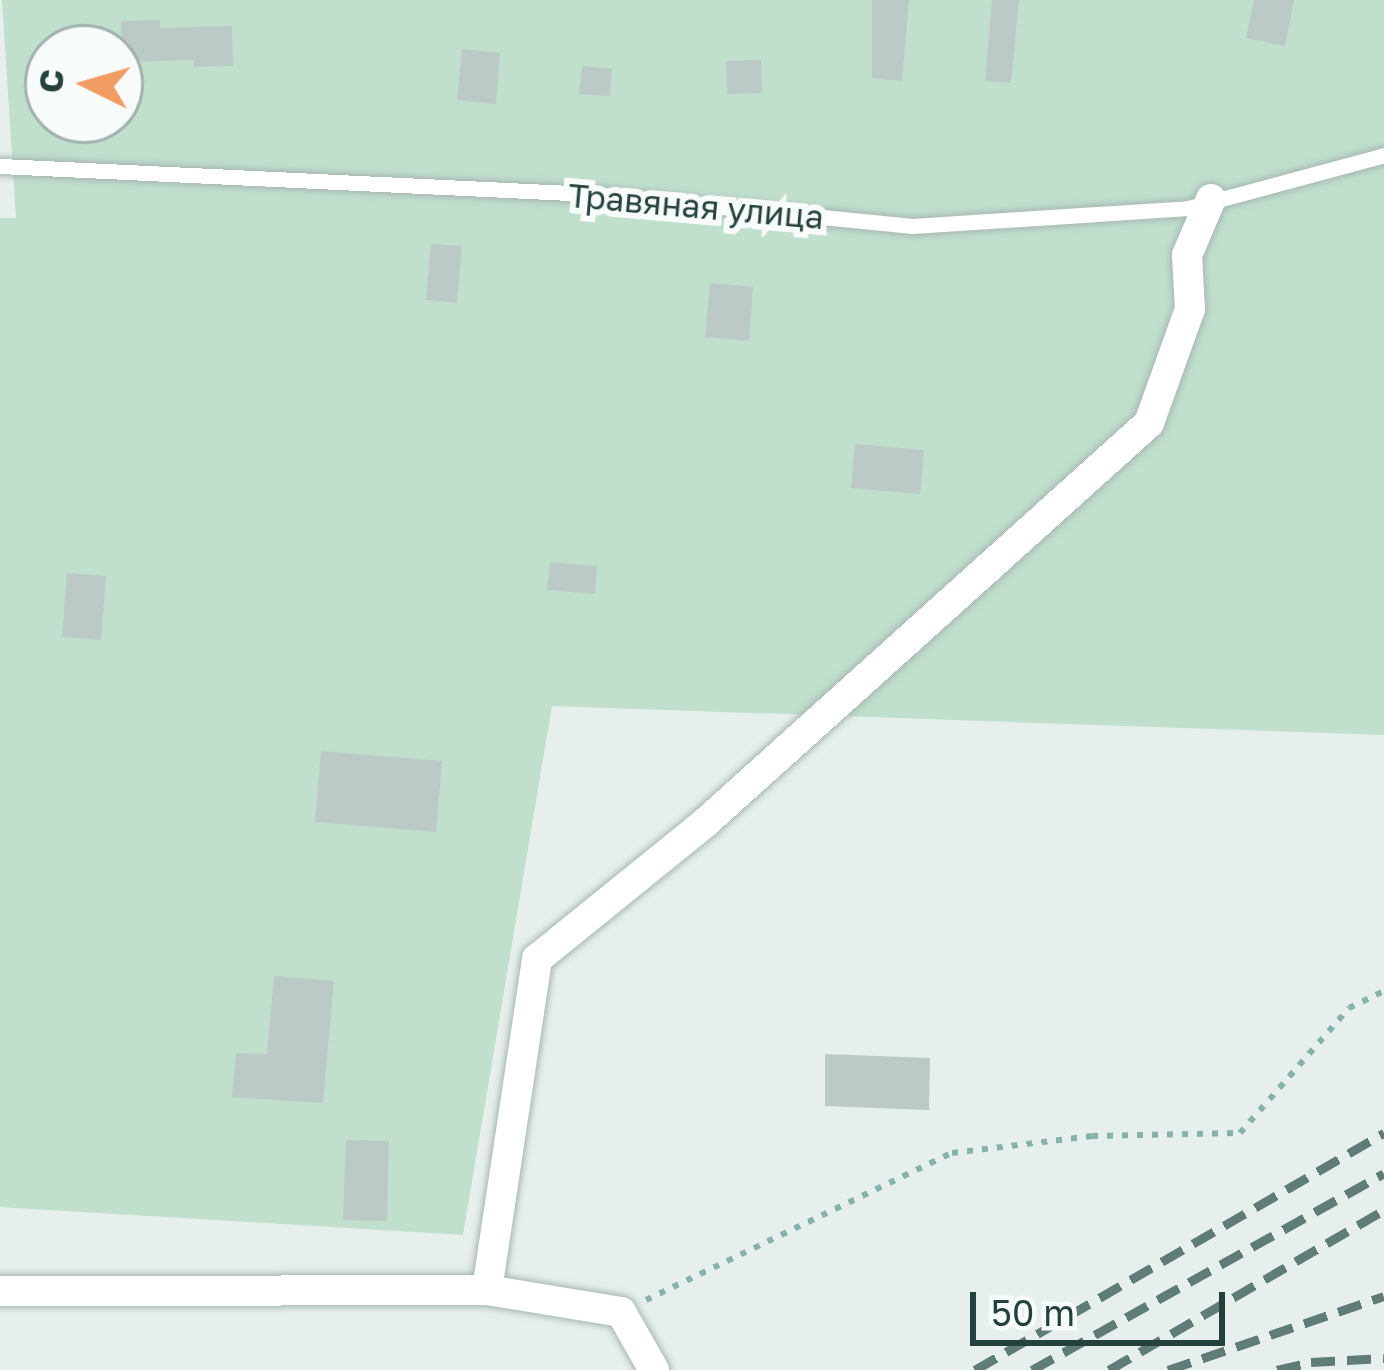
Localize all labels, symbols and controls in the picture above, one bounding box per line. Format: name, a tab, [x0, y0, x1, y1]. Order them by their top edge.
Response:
north arrow	[24, 24, 144, 144]
text: С	[30, 68, 71, 94]
street label: Травяная улица	[567, 175, 825, 237]
scale bar	[976, 1268, 1231, 1342]
text: 50 m	[991, 1291, 1075, 1334]

